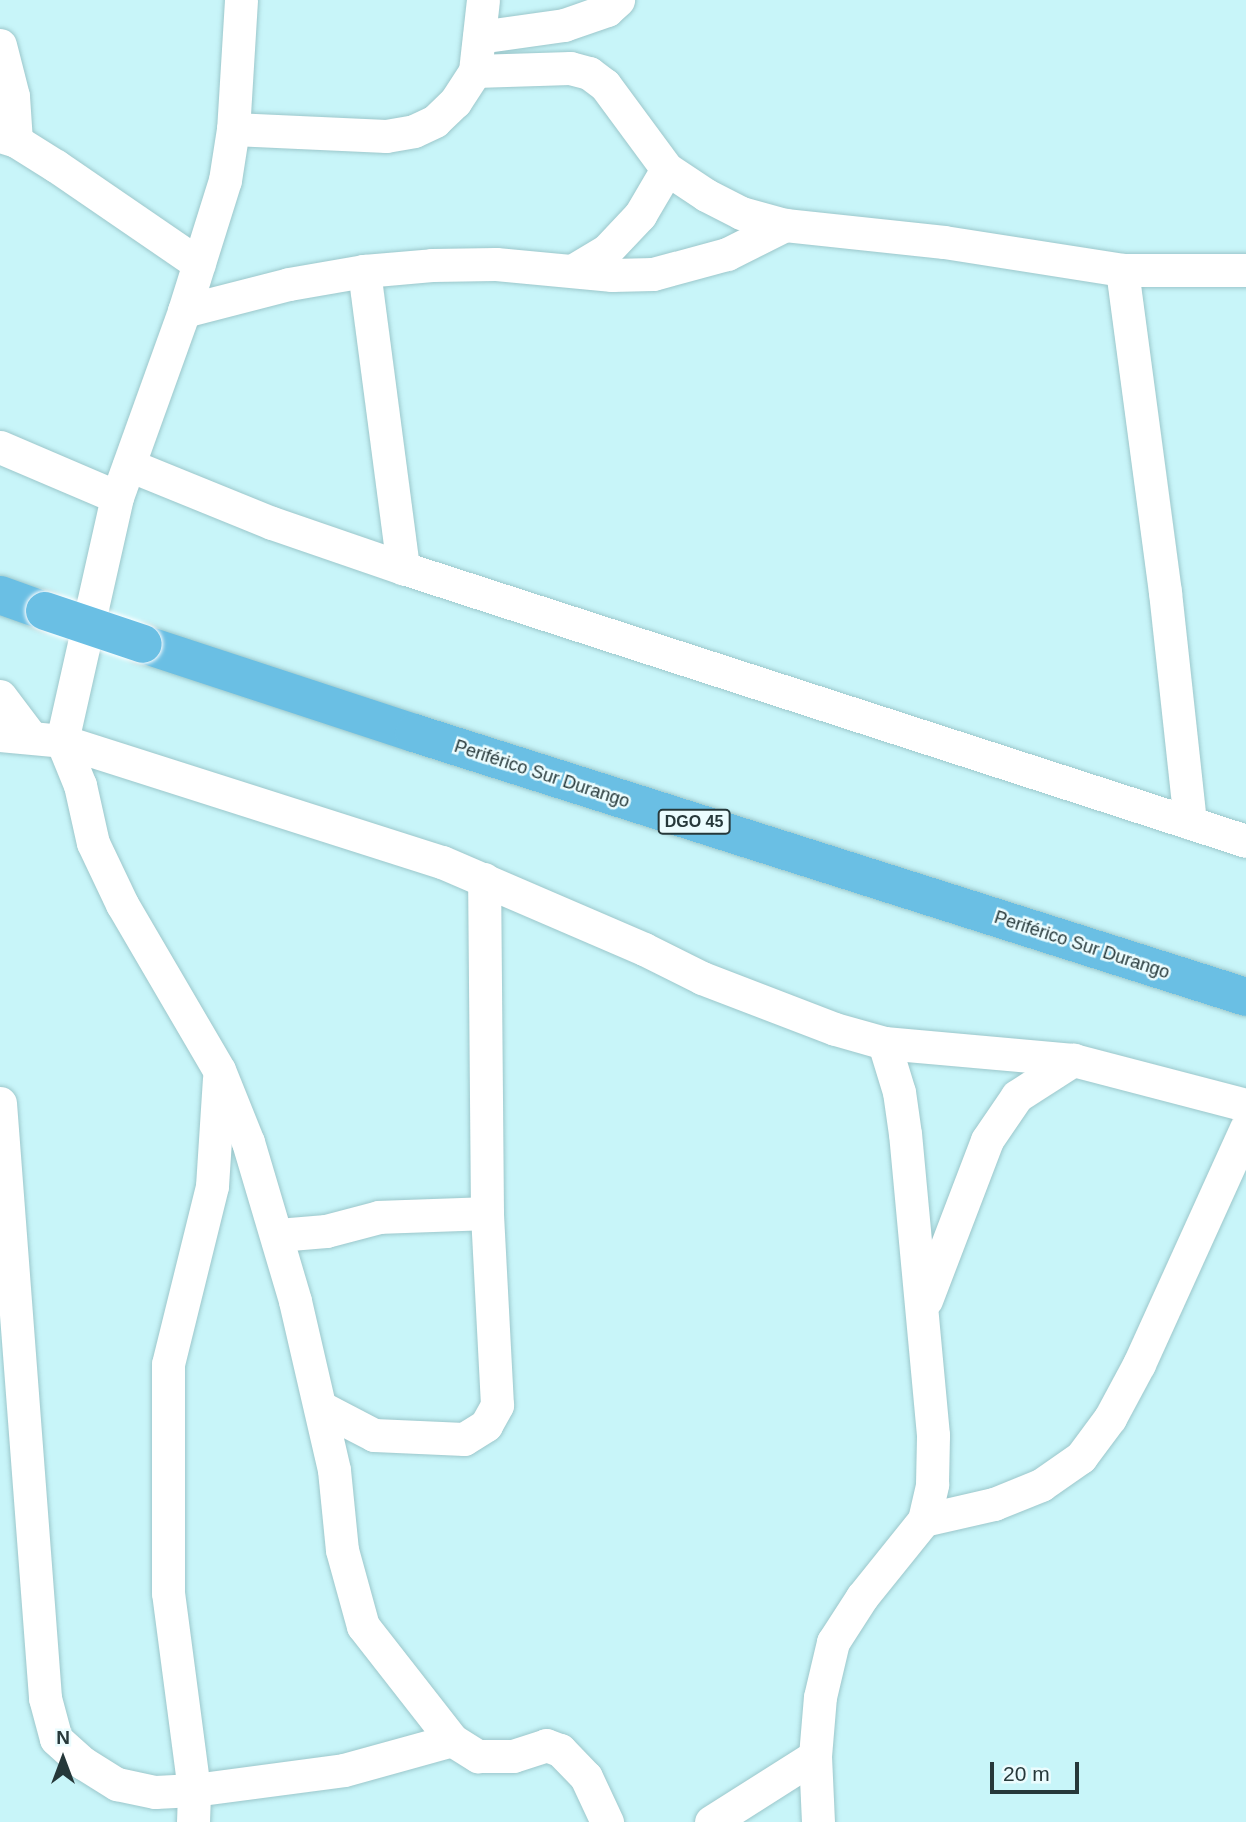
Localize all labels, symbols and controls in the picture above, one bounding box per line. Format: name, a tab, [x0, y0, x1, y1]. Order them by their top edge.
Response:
street label: Periférico Sur Durango	[452, 735, 632, 813]
road number: DGO 45	[657, 810, 731, 834]
street label: Periférico Sur Durango	[992, 906, 1172, 984]
north arrow	[28, 1724, 98, 1794]
text: N	[56, 1727, 70, 1748]
scale bar	[994, 1748, 1083, 1792]
text: 20 m	[1003, 1762, 1050, 1785]

